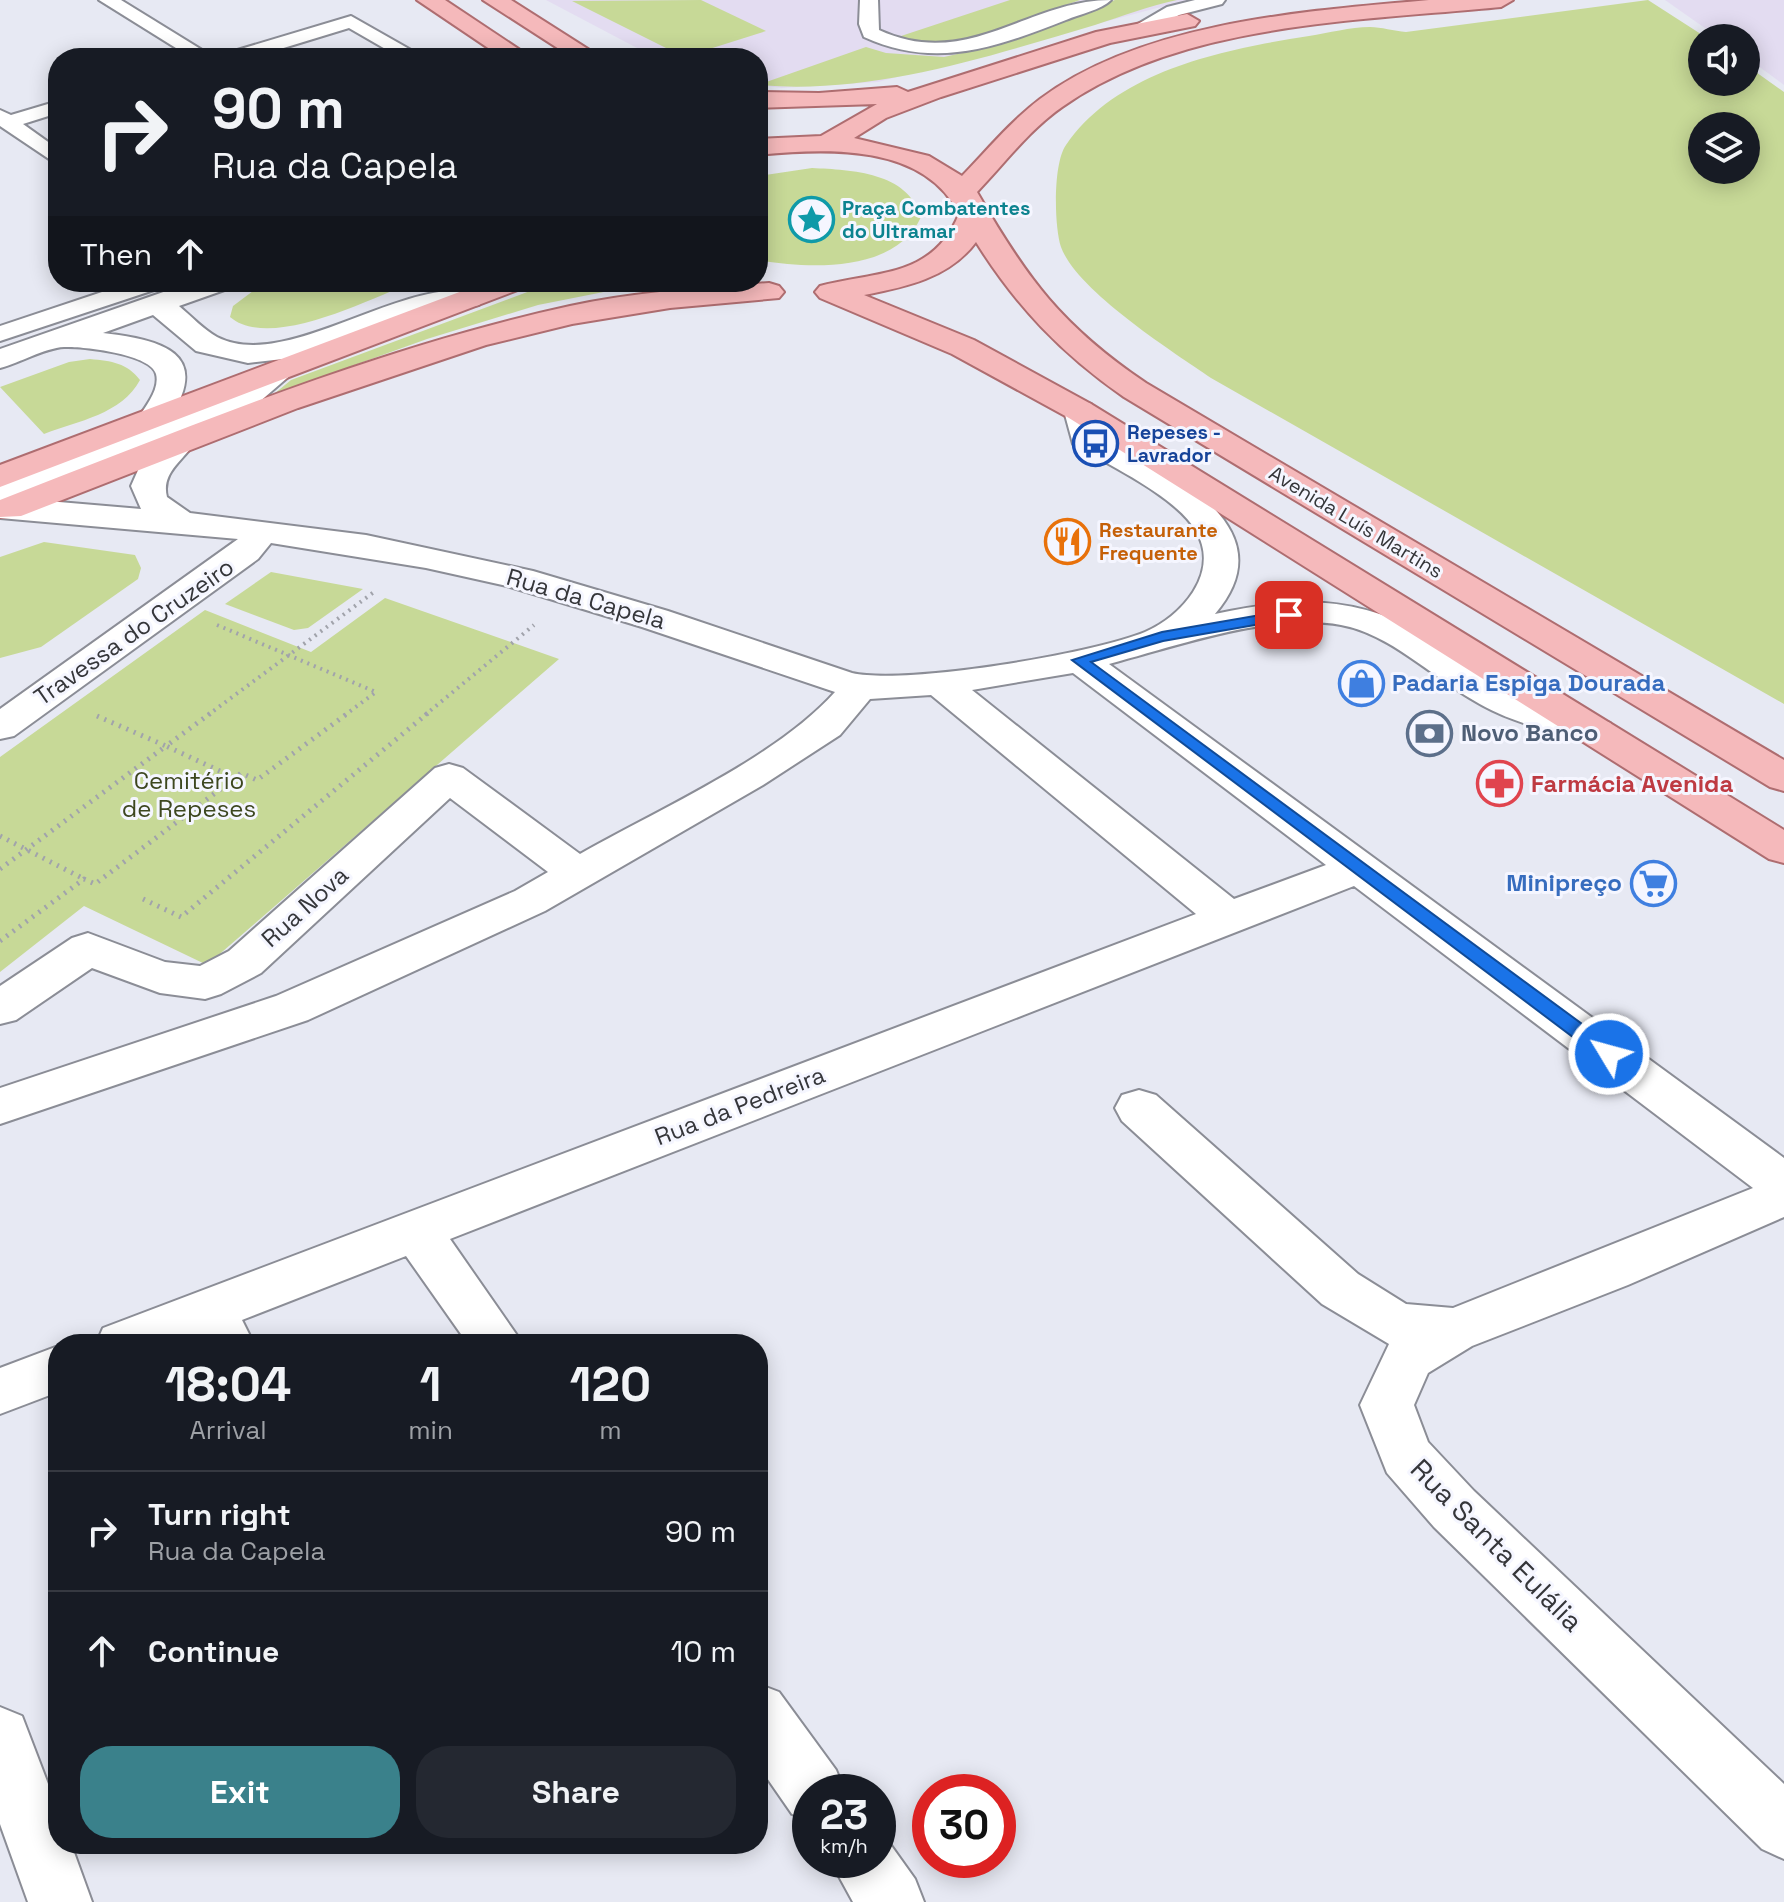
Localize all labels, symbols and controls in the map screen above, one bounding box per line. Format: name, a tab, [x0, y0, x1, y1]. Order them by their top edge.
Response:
map controls	[1688, 24, 1760, 184]
button: sound	[1688, 24, 1760, 96]
text: 90 m	[212, 73, 345, 144]
icon: right	[80, 80, 184, 184]
button: layers	[1688, 112, 1760, 184]
text: Rua da Capela	[212, 143, 458, 189]
place icon: Praça Combatentes do Ultramar	[787, 195, 835, 243]
place label: Praça Combatentes do Ultramar	[842, 195, 1030, 244]
icon: ahead	[168, 232, 212, 276]
text: Then	[80, 235, 152, 274]
place label: Repeses - Lavrador	[1127, 419, 1221, 468]
bus stop icon: Repeses - Lavrador	[1072, 420, 1120, 468]
street label: Avenida Luís Martins	[1264, 460, 1448, 584]
place label: Restaurante Frequente	[1099, 517, 1218, 566]
restaurant icon: Restaurante Frequente	[1044, 518, 1092, 566]
street label: Travessa do Cruzeiro	[28, 551, 240, 712]
street label: Rua da Capela	[503, 561, 669, 636]
pin	[1255, 581, 1323, 649]
icon: arrive	[1267, 593, 1311, 637]
shop icon: Padaria Espiga Dourada	[1337, 659, 1385, 707]
place label: Padaria Espiga Dourada	[1392, 667, 1665, 698]
bank icon: Novo Banco	[1406, 709, 1454, 757]
place label: Novo Banco	[1461, 717, 1598, 748]
pharmacy icon: Farmácia Avenida	[1476, 760, 1524, 808]
park label: Cemitério de Repeses	[122, 765, 256, 824]
place label: Farmácia Avenida	[1531, 768, 1733, 799]
street label: Rua Nova	[255, 859, 355, 954]
supermarket icon: Minipreço	[1629, 859, 1677, 907]
place label: Minipreço	[1506, 867, 1622, 898]
position arrow	[1567, 1012, 1651, 1096]
street label: Rua da Pedreira	[650, 1059, 830, 1152]
text: 18:04	[165, 1354, 291, 1415]
text: 1	[420, 1354, 441, 1415]
text: 120	[570, 1354, 651, 1415]
text: Arrival	[189, 1413, 267, 1447]
text: min	[408, 1413, 453, 1447]
text: m	[599, 1413, 622, 1447]
street label: Rua Santa Eulália	[1403, 1451, 1591, 1639]
text: Turn right	[148, 1495, 291, 1534]
icon: right	[80, 1509, 124, 1553]
text: 90 m	[665, 1512, 736, 1551]
text: Rua da Capela	[148, 1534, 325, 1568]
icon: ahead	[80, 1629, 124, 1673]
text: Continue	[148, 1632, 279, 1671]
text: 10 m	[671, 1632, 736, 1671]
button: Exit	[80, 1746, 400, 1838]
button: Share	[416, 1746, 736, 1838]
speed limit sign: 30	[912, 1774, 1016, 1878]
text: 23	[820, 1790, 868, 1841]
text: km/h	[820, 1833, 868, 1859]

